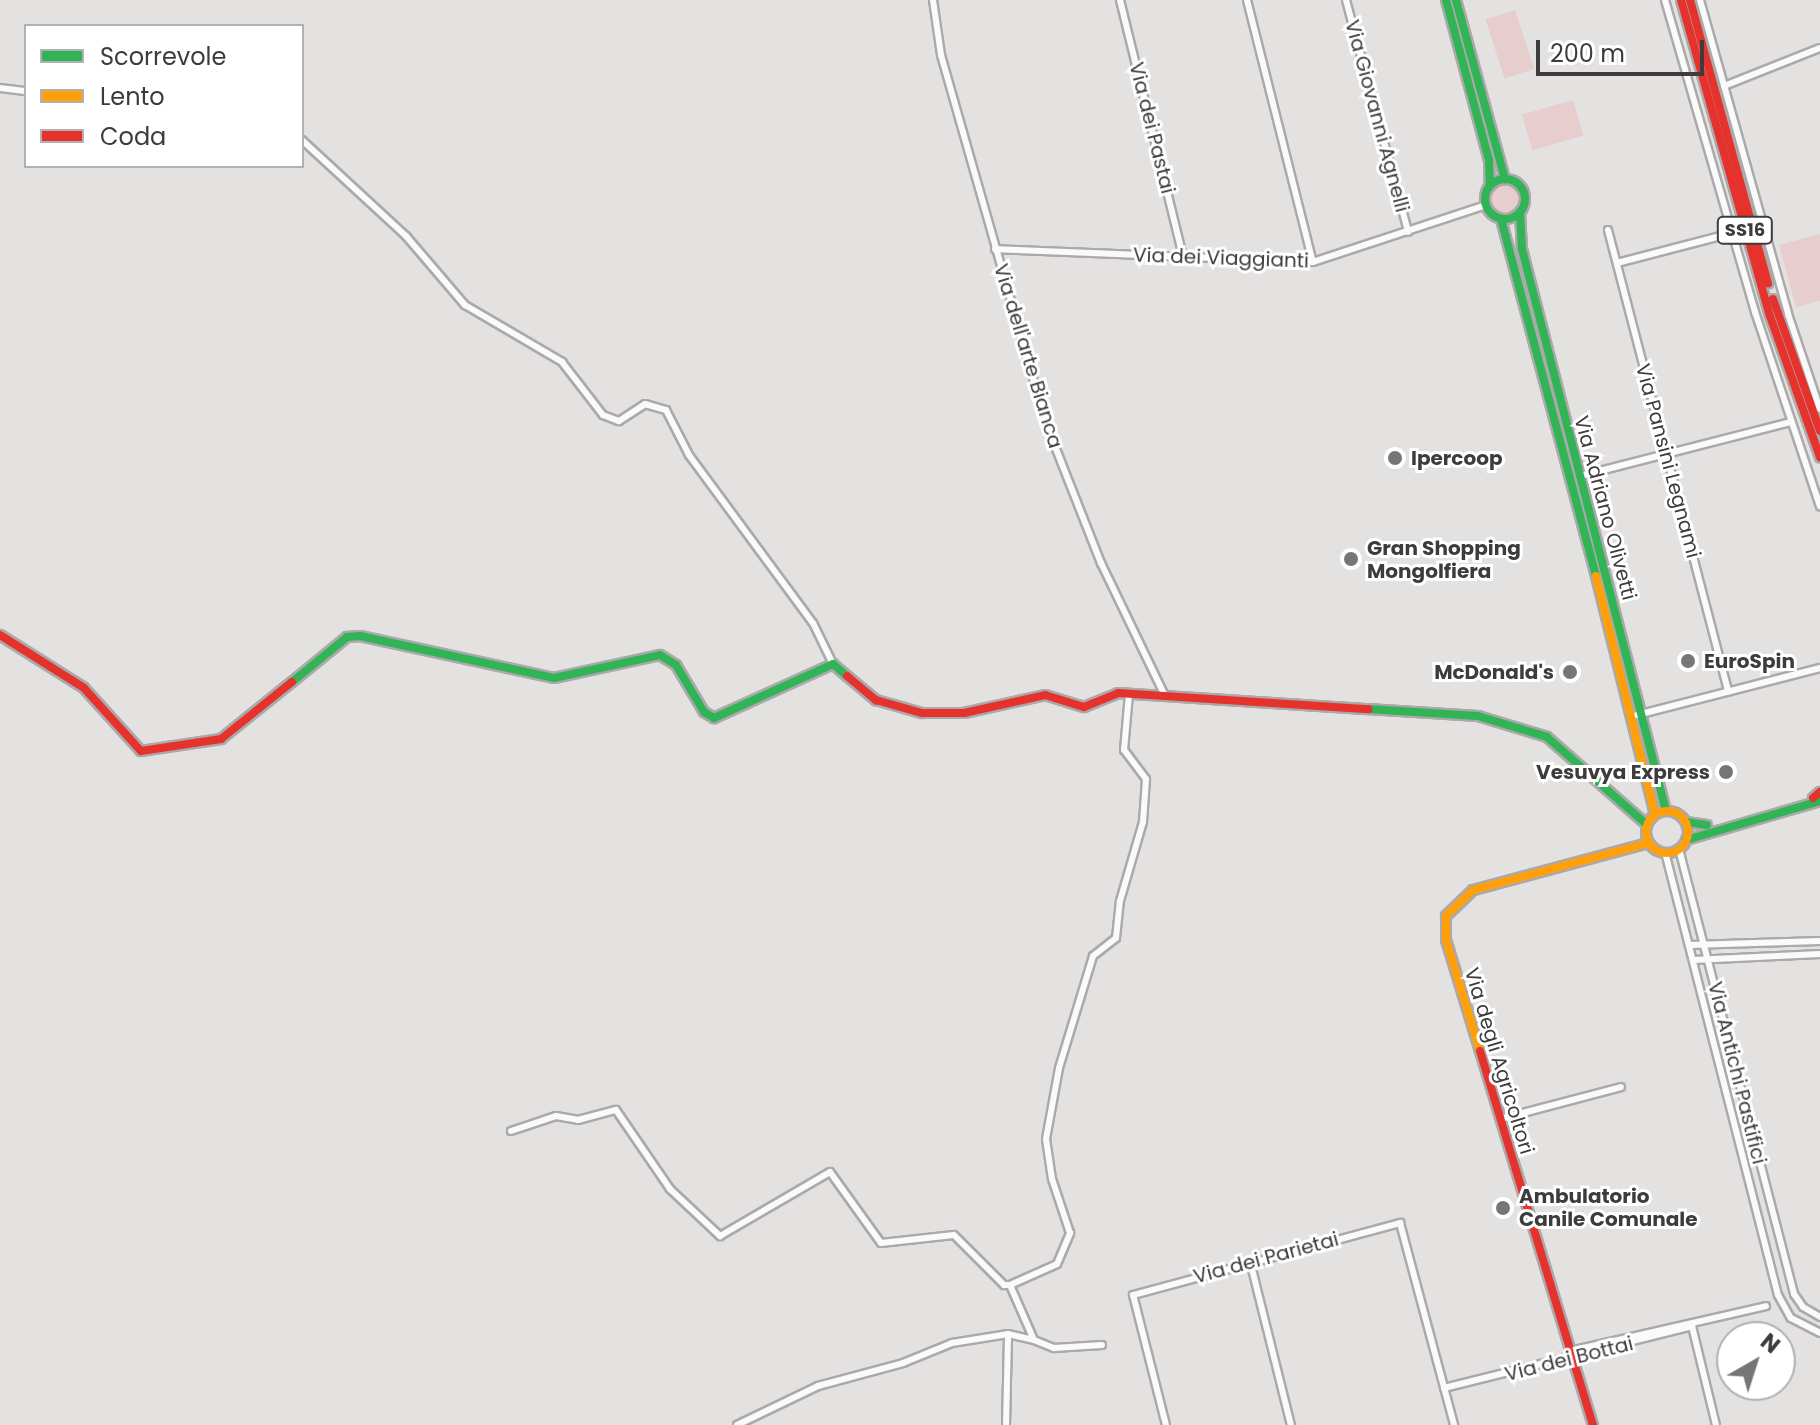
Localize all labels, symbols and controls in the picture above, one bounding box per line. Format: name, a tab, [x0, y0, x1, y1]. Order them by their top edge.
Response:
street label: Via Giovanni Agnelli	[1340, 17, 1414, 215]
legend	[24, 24, 304, 168]
scale bar	[1540, 24, 1708, 74]
text: 200 m	[1550, 37, 1625, 70]
text: Scorrevole	[100, 40, 226, 73]
street label: Via dei Pastai	[1124, 60, 1180, 196]
text: Lento	[100, 80, 165, 113]
text: Coda	[100, 120, 166, 153]
road number: SS16	[1715, 216, 1775, 244]
street label: Via dei Viaggianti	[1133, 243, 1309, 273]
street label: Via dell'arte Bianca	[989, 261, 1067, 451]
street label: Via Pansini Legnami	[1631, 361, 1705, 561]
street label: Via Adriano Olivetti	[1569, 413, 1641, 603]
place label: Ipercoop	[1411, 446, 1503, 470]
marker: Ipercoop	[1386, 449, 1404, 467]
place label: Gran Shopping Mongolfiera	[1367, 536, 1521, 583]
marker: Gran Shopping Mongolfiera	[1342, 550, 1360, 568]
place label: EuroSpin	[1704, 649, 1795, 673]
marker: EuroSpin	[1679, 652, 1697, 670]
place label: McDonald's	[1434, 660, 1554, 684]
marker: McDonald's	[1561, 663, 1579, 681]
place label: Vesuvya Express	[1536, 760, 1710, 784]
marker: Vesuvya Express	[1717, 763, 1735, 781]
street label: Via degli Agricoltori	[1459, 965, 1539, 1157]
street label: Via Antichi Pastifici	[1703, 979, 1771, 1167]
place label: Ambulatorio Canile Comunale	[1519, 1184, 1698, 1231]
marker: Ambulatorio Canile Comunale	[1494, 1199, 1512, 1217]
street label: Via dei Parietai	[1191, 1227, 1341, 1289]
north arrow	[1716, 1321, 1796, 1401]
text: N	[1754, 1326, 1786, 1361]
street label: Via dei Bottai	[1502, 1331, 1636, 1387]

